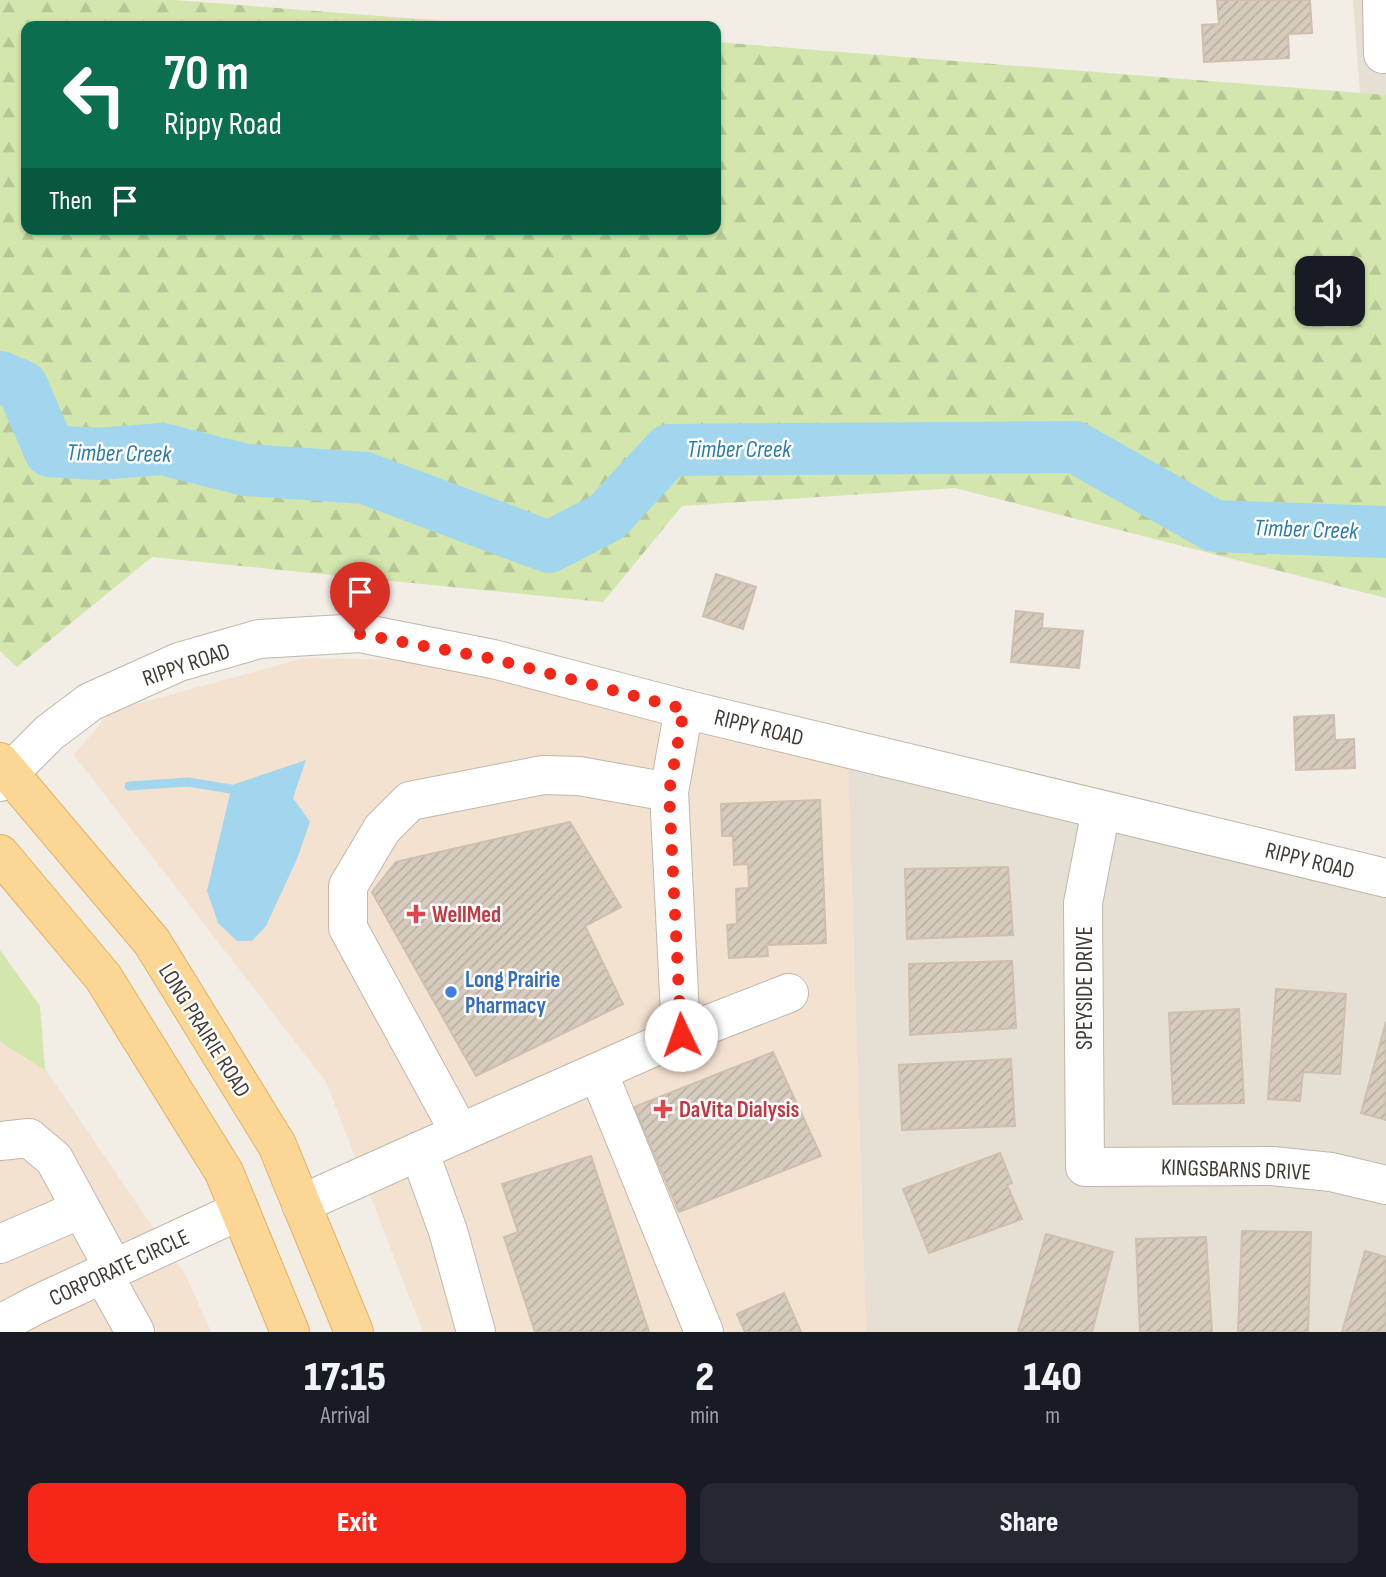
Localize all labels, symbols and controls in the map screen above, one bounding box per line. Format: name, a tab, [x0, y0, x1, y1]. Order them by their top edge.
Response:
text: 70 m	[164, 45, 249, 104]
icon: left	[49, 49, 140, 140]
text: Rippy Road	[164, 105, 282, 144]
icon: arrive	[106, 182, 144, 220]
text: Then	[49, 186, 92, 217]
map controls	[1295, 256, 1365, 326]
button: sound	[1295, 256, 1365, 326]
water label: Timber Creek	[687, 435, 792, 464]
water label: Timber Creek	[67, 438, 172, 469]
water label: Timber Creek	[1253, 513, 1360, 546]
pin	[330, 562, 390, 634]
icon: arrive	[341, 573, 379, 611]
street label: RIPPY ROAD	[139, 637, 234, 693]
street label: RIPPY ROAD	[711, 703, 806, 753]
street label: RIPPY ROAD	[1262, 836, 1357, 886]
place label: WellMed	[432, 901, 501, 929]
marker: WellMed	[406, 904, 426, 924]
street label: SPEYSIDE DRIVE	[1071, 926, 1099, 1050]
street label: LONG PRAIRIE ROAD	[152, 959, 256, 1103]
place label: Long Prairie Pharmacy	[465, 966, 560, 1020]
marker: Long Prairie Pharmacy	[443, 984, 459, 1000]
position arrow	[644, 998, 718, 1072]
place label: DaVita Dialysis	[679, 1096, 799, 1124]
marker: DaVita Dialysis	[653, 1099, 673, 1119]
street label: KINGSBARNS DRIVE	[1160, 1153, 1312, 1187]
street label: CORPORATE CIRCLE	[45, 1223, 194, 1313]
text: 17:15	[304, 1352, 386, 1403]
text: 2	[695, 1352, 714, 1403]
text: 140	[1023, 1352, 1082, 1403]
text: Arrival	[320, 1402, 370, 1430]
text: min	[690, 1402, 719, 1430]
text: m	[1045, 1402, 1060, 1430]
button: Exit	[28, 1483, 686, 1563]
button: Share	[700, 1483, 1358, 1563]

